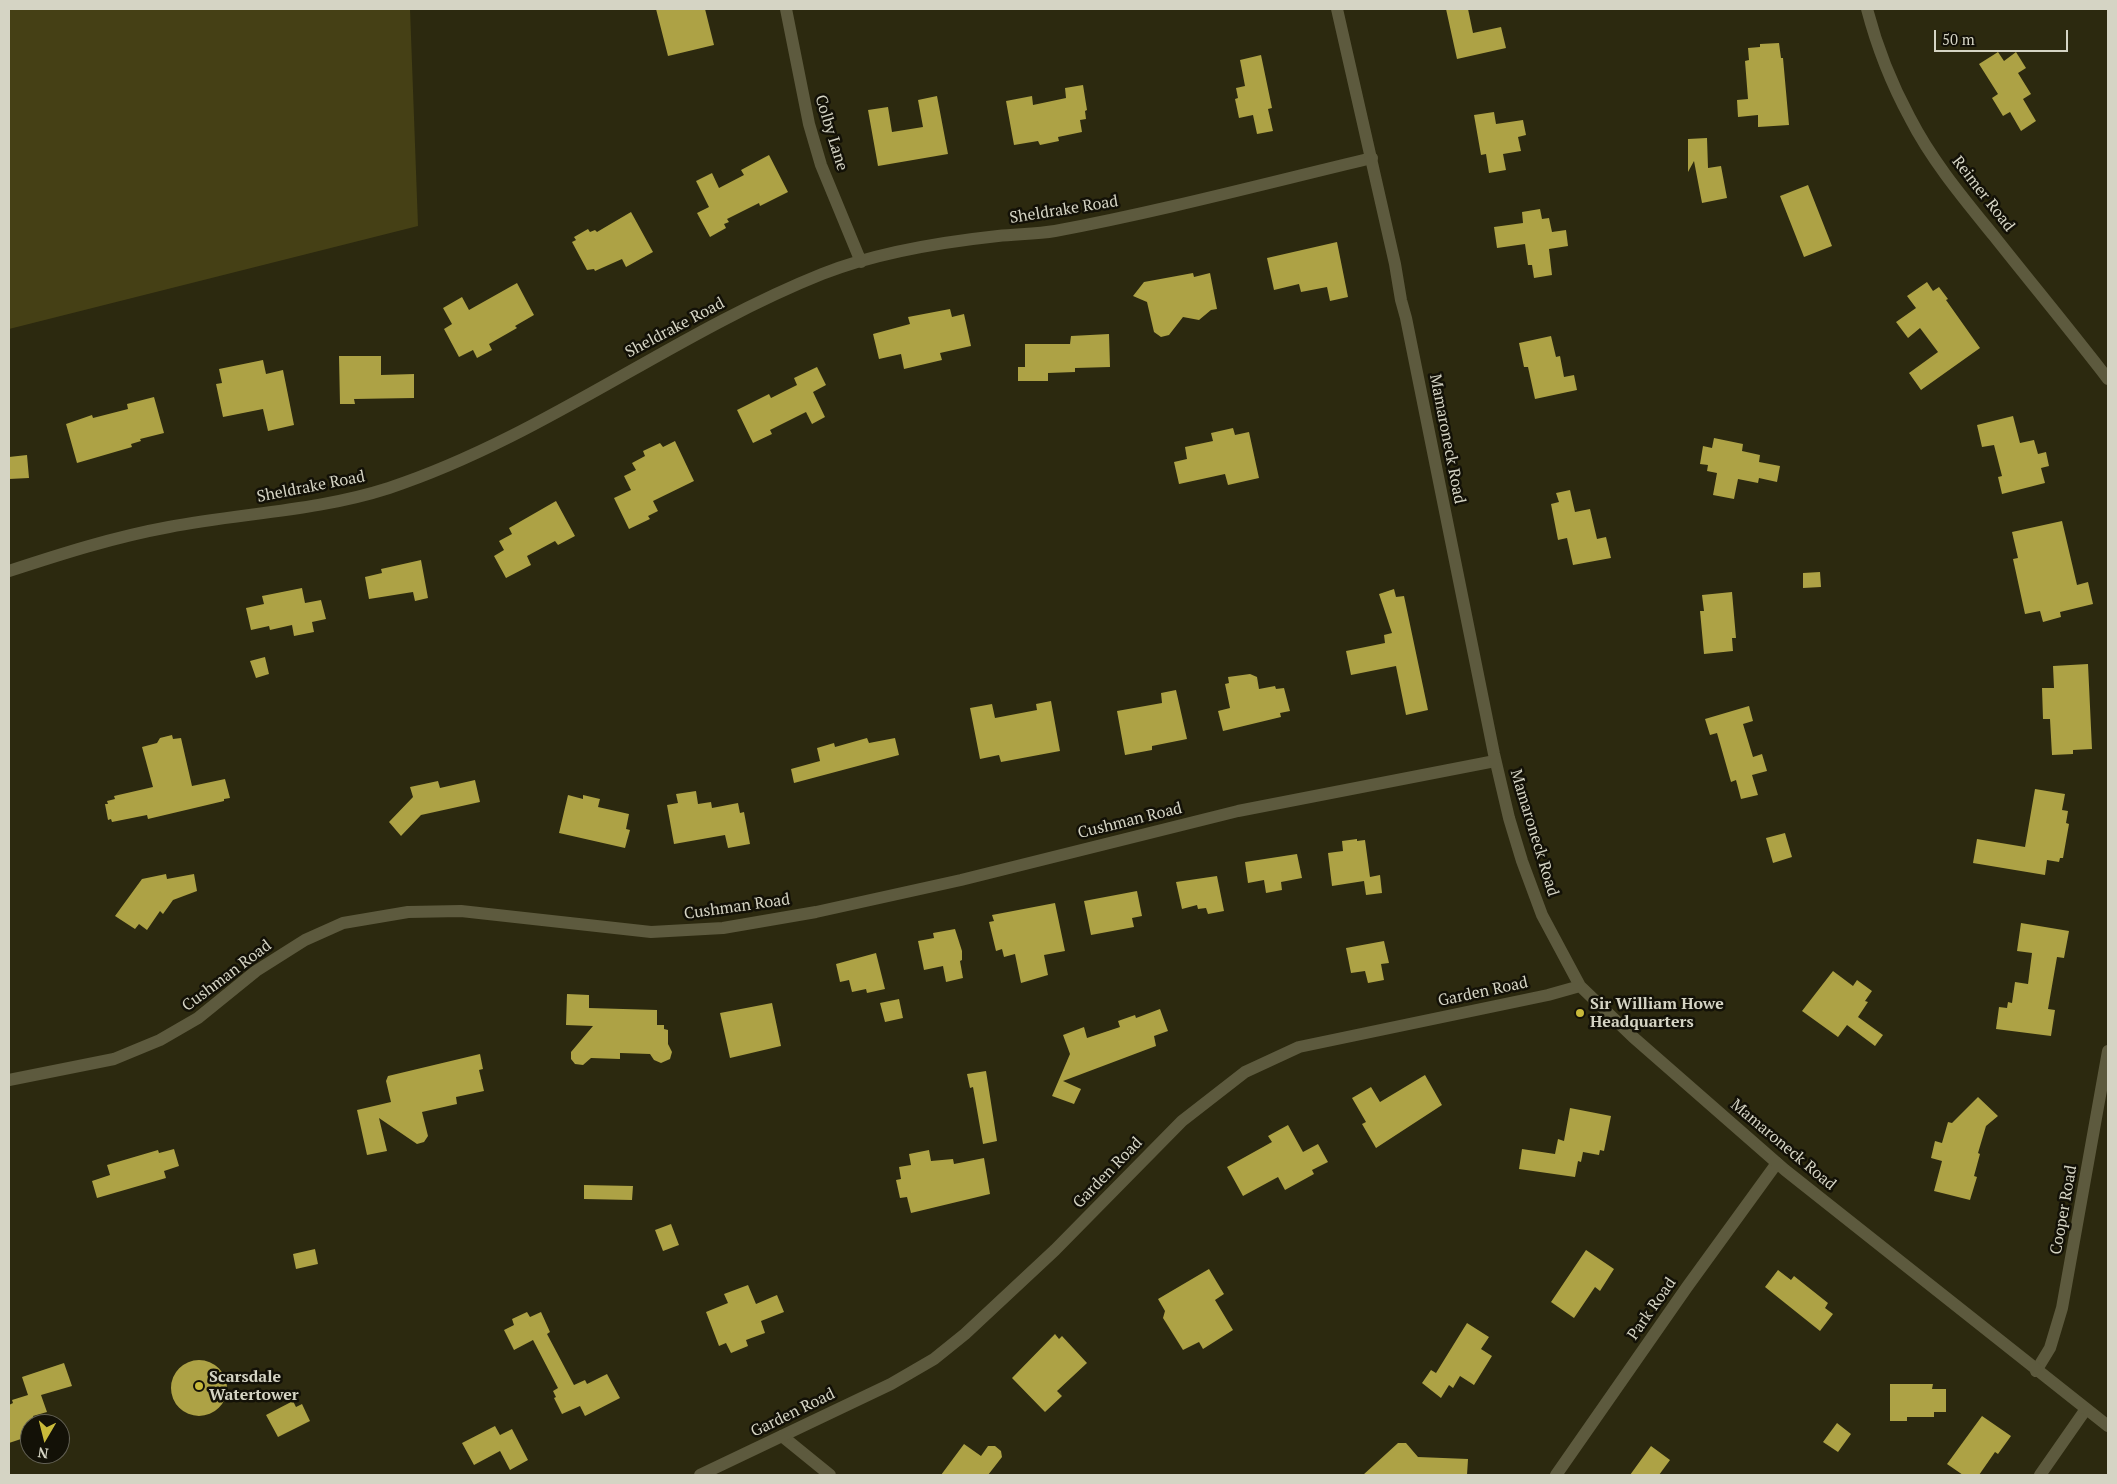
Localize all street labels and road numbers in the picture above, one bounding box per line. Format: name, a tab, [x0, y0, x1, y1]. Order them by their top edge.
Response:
street label: Colby Lane	[810, 93, 852, 173]
street label: Reimer Road	[1948, 152, 2018, 236]
street label: Sheldrake Road	[1008, 192, 1120, 228]
street label: Sheldrake Road	[622, 294, 728, 362]
street label: Mamaroneck Road	[1425, 373, 1469, 505]
street label: Sheldrake Road	[255, 467, 367, 507]
street label: Mamaroneck Road	[1506, 767, 1562, 899]
street label: Cushman Road	[1076, 799, 1184, 843]
street label: Cushman Road	[683, 890, 791, 924]
street label: Cushman Road	[179, 936, 275, 1016]
street label: Garden Road	[1436, 973, 1530, 1011]
street label: Mamaroneck Road	[1726, 1095, 1840, 1195]
street label: Garden Road	[1069, 1134, 1147, 1212]
street label: Cooper Road	[2047, 1164, 2081, 1256]
street label: Park Road	[1624, 1274, 1680, 1344]
street label: Garden Road	[748, 1384, 838, 1442]

